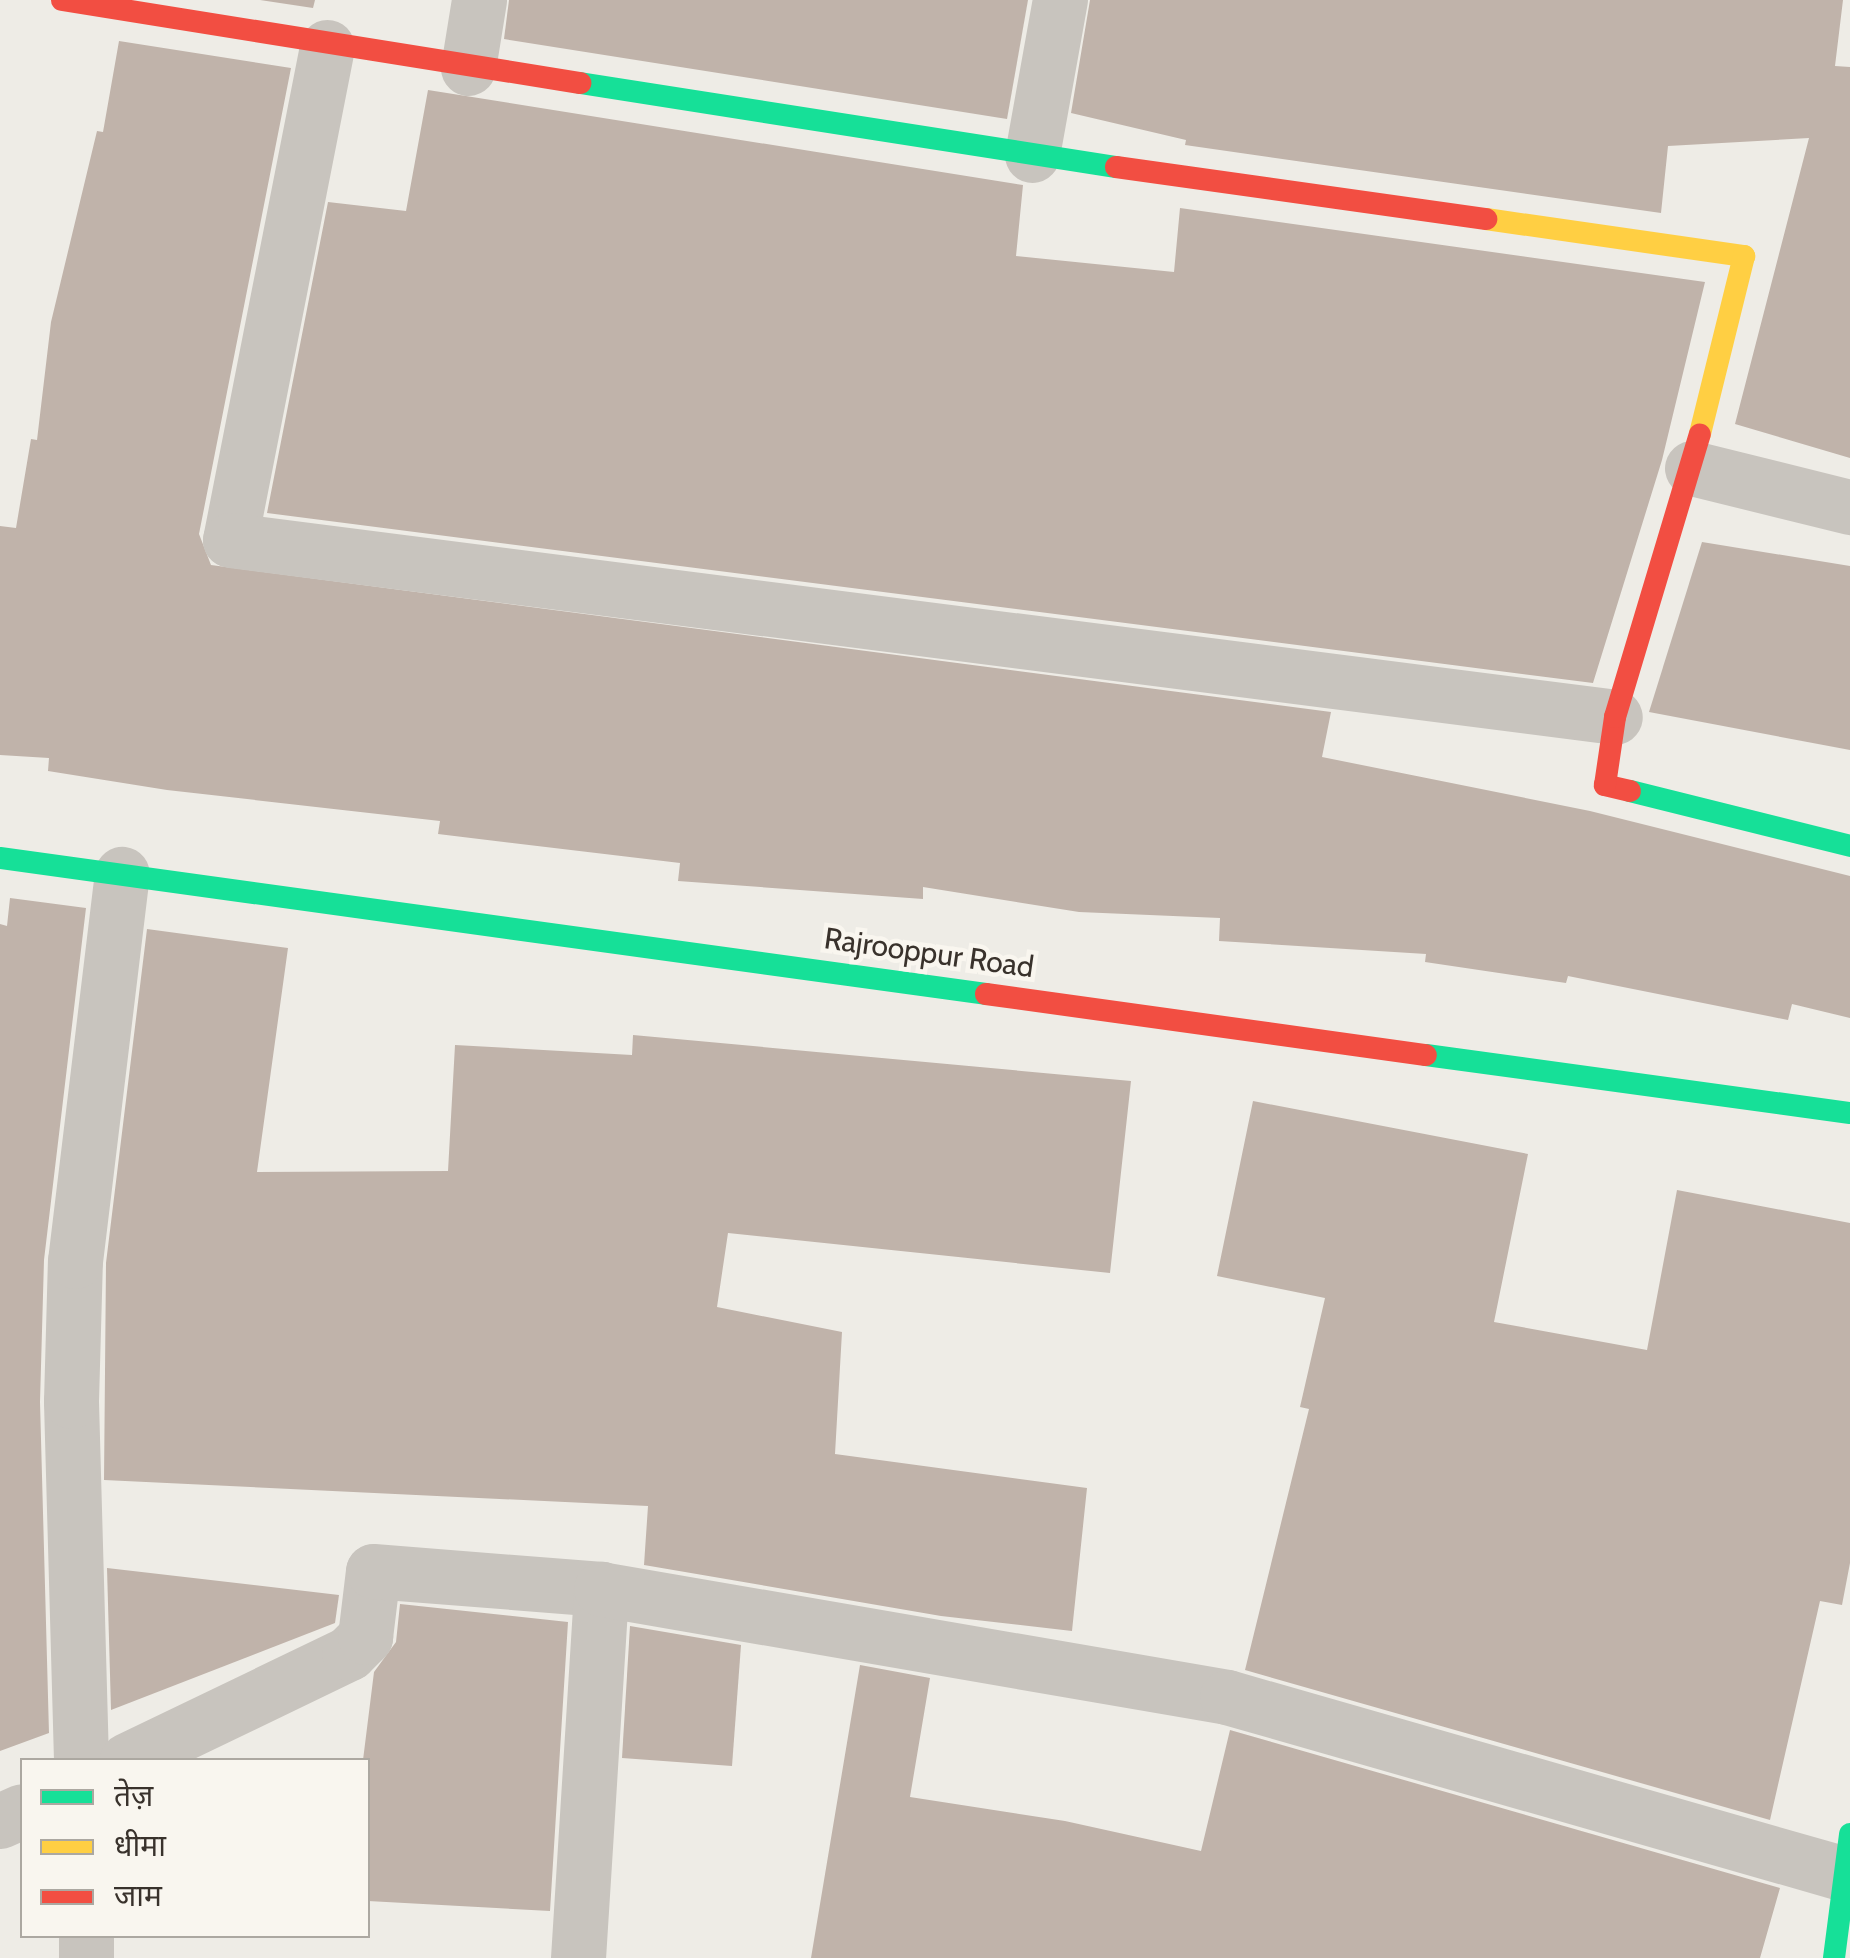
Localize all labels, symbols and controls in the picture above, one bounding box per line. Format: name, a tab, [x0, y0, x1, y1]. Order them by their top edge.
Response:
street label: Rajrooppur Road	[822, 920, 1036, 986]
legend	[20, 1758, 370, 1938]
text: तेज़	[114, 1777, 153, 1814]
text: धीमा	[114, 1827, 166, 1864]
text: जाम	[114, 1877, 162, 1914]

